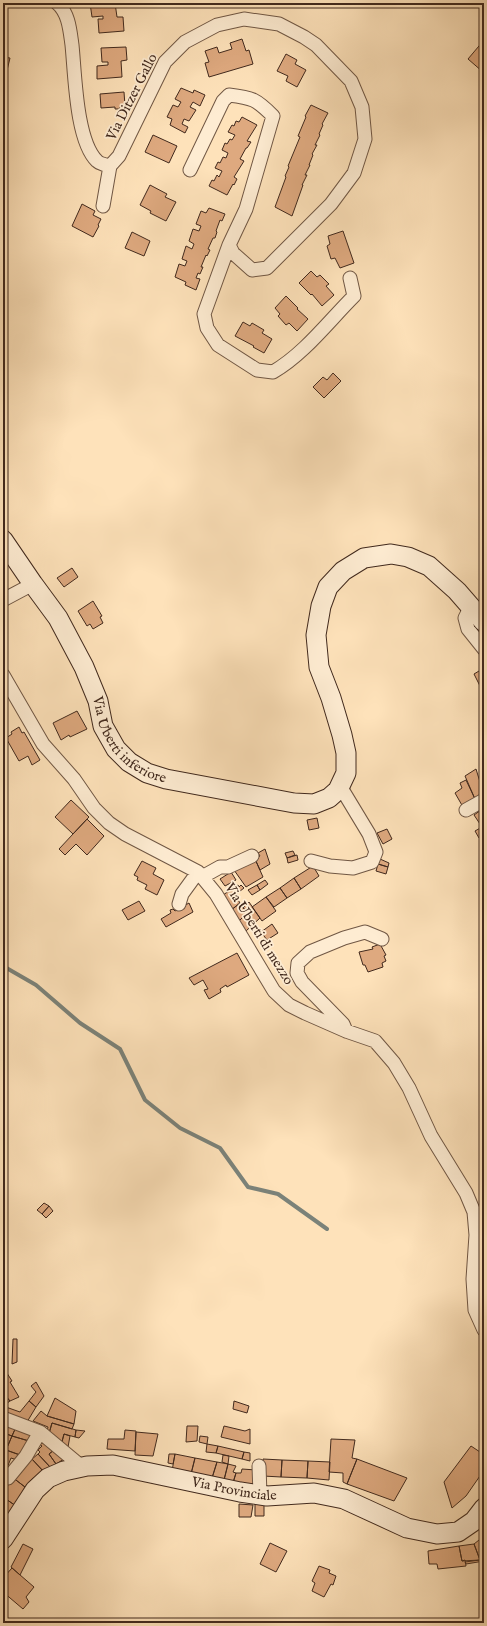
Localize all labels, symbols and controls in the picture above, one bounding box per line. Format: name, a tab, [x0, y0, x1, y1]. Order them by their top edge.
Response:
street label: Via Ditzer Gallo	[102, 50, 162, 144]
street label: Via Uberti inferiore	[88, 694, 169, 788]
street label: Via Uberti di mezzo	[220, 879, 298, 989]
street label: Via Provinciale	[189, 1473, 278, 1505]

